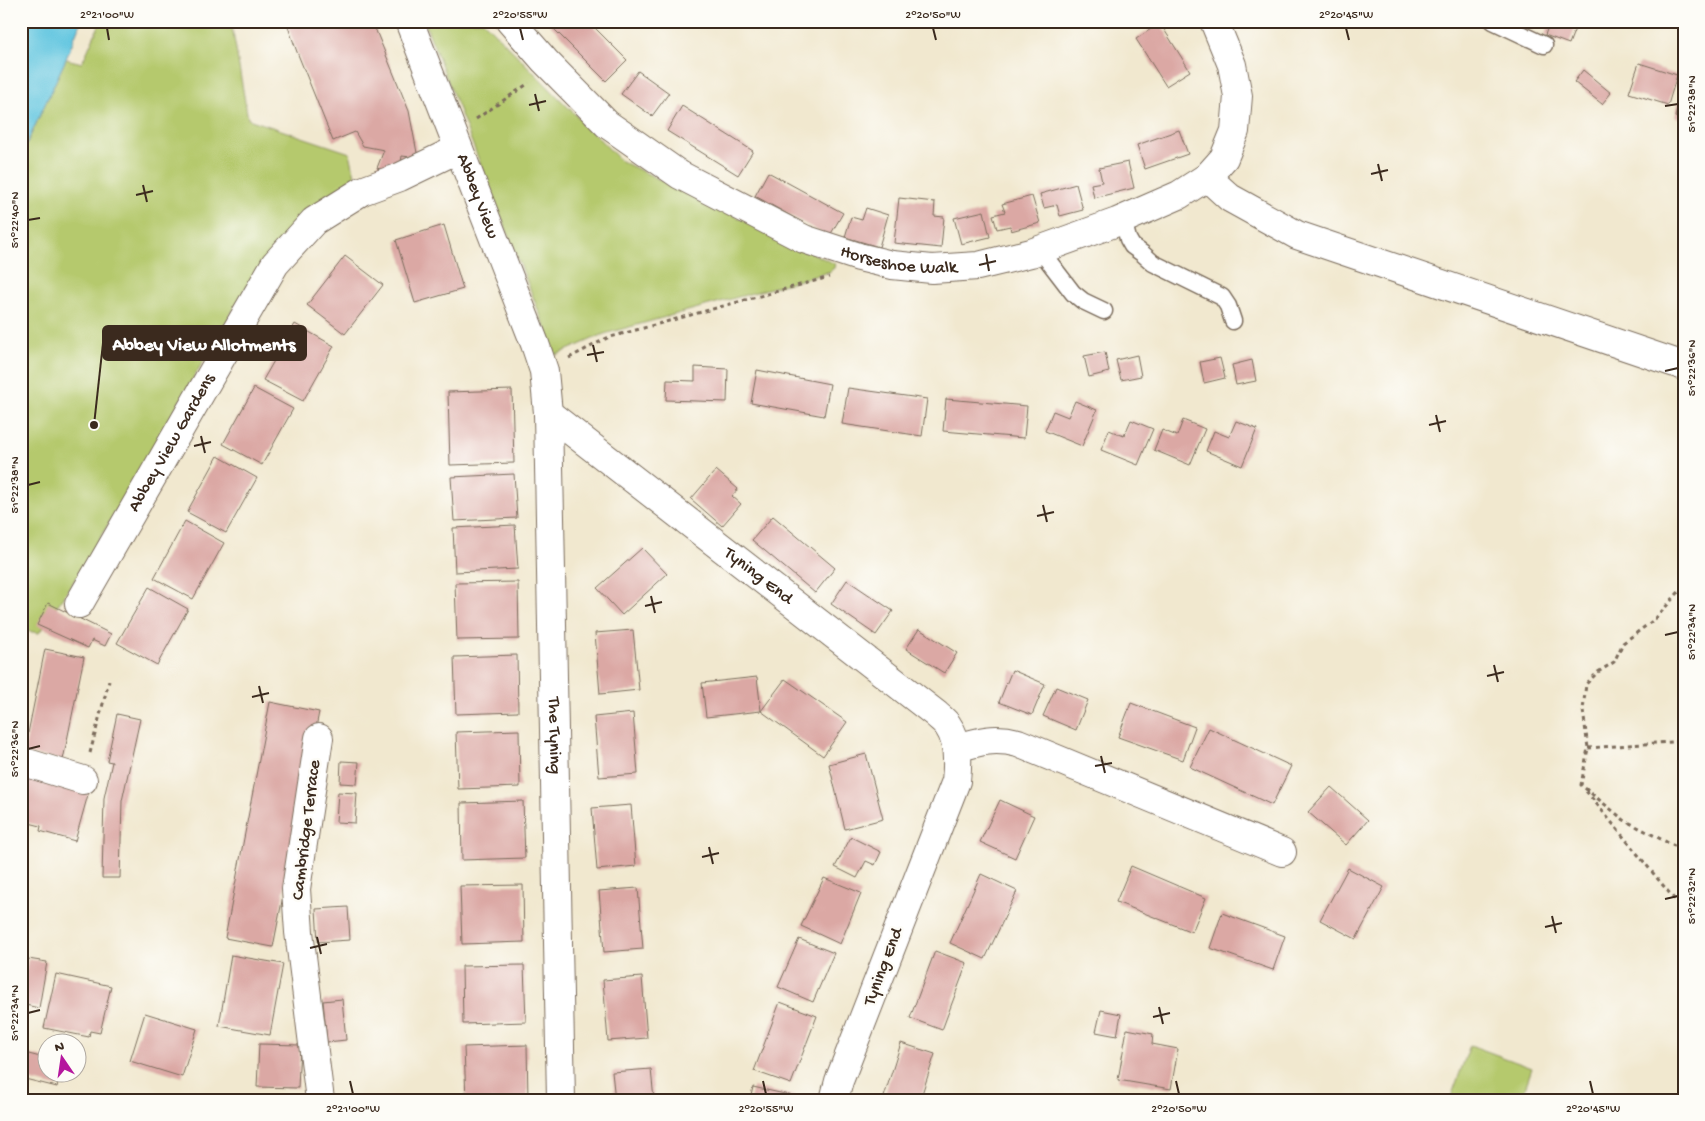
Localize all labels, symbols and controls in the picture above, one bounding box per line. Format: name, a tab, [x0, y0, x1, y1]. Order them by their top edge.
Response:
text: 2°21'00"W	[80, 9, 134, 23]
text: 2°20'55"W	[493, 9, 547, 23]
text: 2°20'50"W	[905, 9, 961, 23]
text: 2°20'45"W	[1319, 9, 1373, 23]
text: 51°22'38"N	[1686, 75, 1700, 133]
street label: Abbey View	[451, 151, 503, 242]
text: 51°22'40"N	[9, 192, 23, 248]
street label: Horseshoe Walk	[837, 241, 960, 280]
callout: Abbey View Allotments	[103, 326, 306, 360]
text: Abbey View Allotments	[112, 335, 296, 358]
text: 51°22'36"N	[1686, 340, 1700, 396]
street label: Abbey View Gardens	[124, 369, 221, 516]
text: 51°22'38"N	[9, 456, 23, 514]
street label: Tyning End	[719, 542, 798, 610]
text: 51°22'34"N	[1686, 604, 1700, 660]
street label: The Tyning	[543, 696, 565, 774]
text: 51°22'36"N	[9, 721, 23, 777]
street label: Cambridge Terrace	[288, 758, 326, 901]
text: 51°22'32"N	[1686, 868, 1700, 924]
street label: Tyning End	[859, 924, 909, 1010]
text: 51°22'34"N	[9, 985, 23, 1041]
north arrow	[38, 1034, 88, 1084]
text: N	[53, 1038, 66, 1057]
text: 2°21'00"W	[326, 1103, 380, 1117]
text: 2°20'55"W	[739, 1103, 793, 1117]
text: 2°20'50"W	[1151, 1103, 1207, 1117]
text: 2°20'45"W	[1566, 1103, 1620, 1117]

